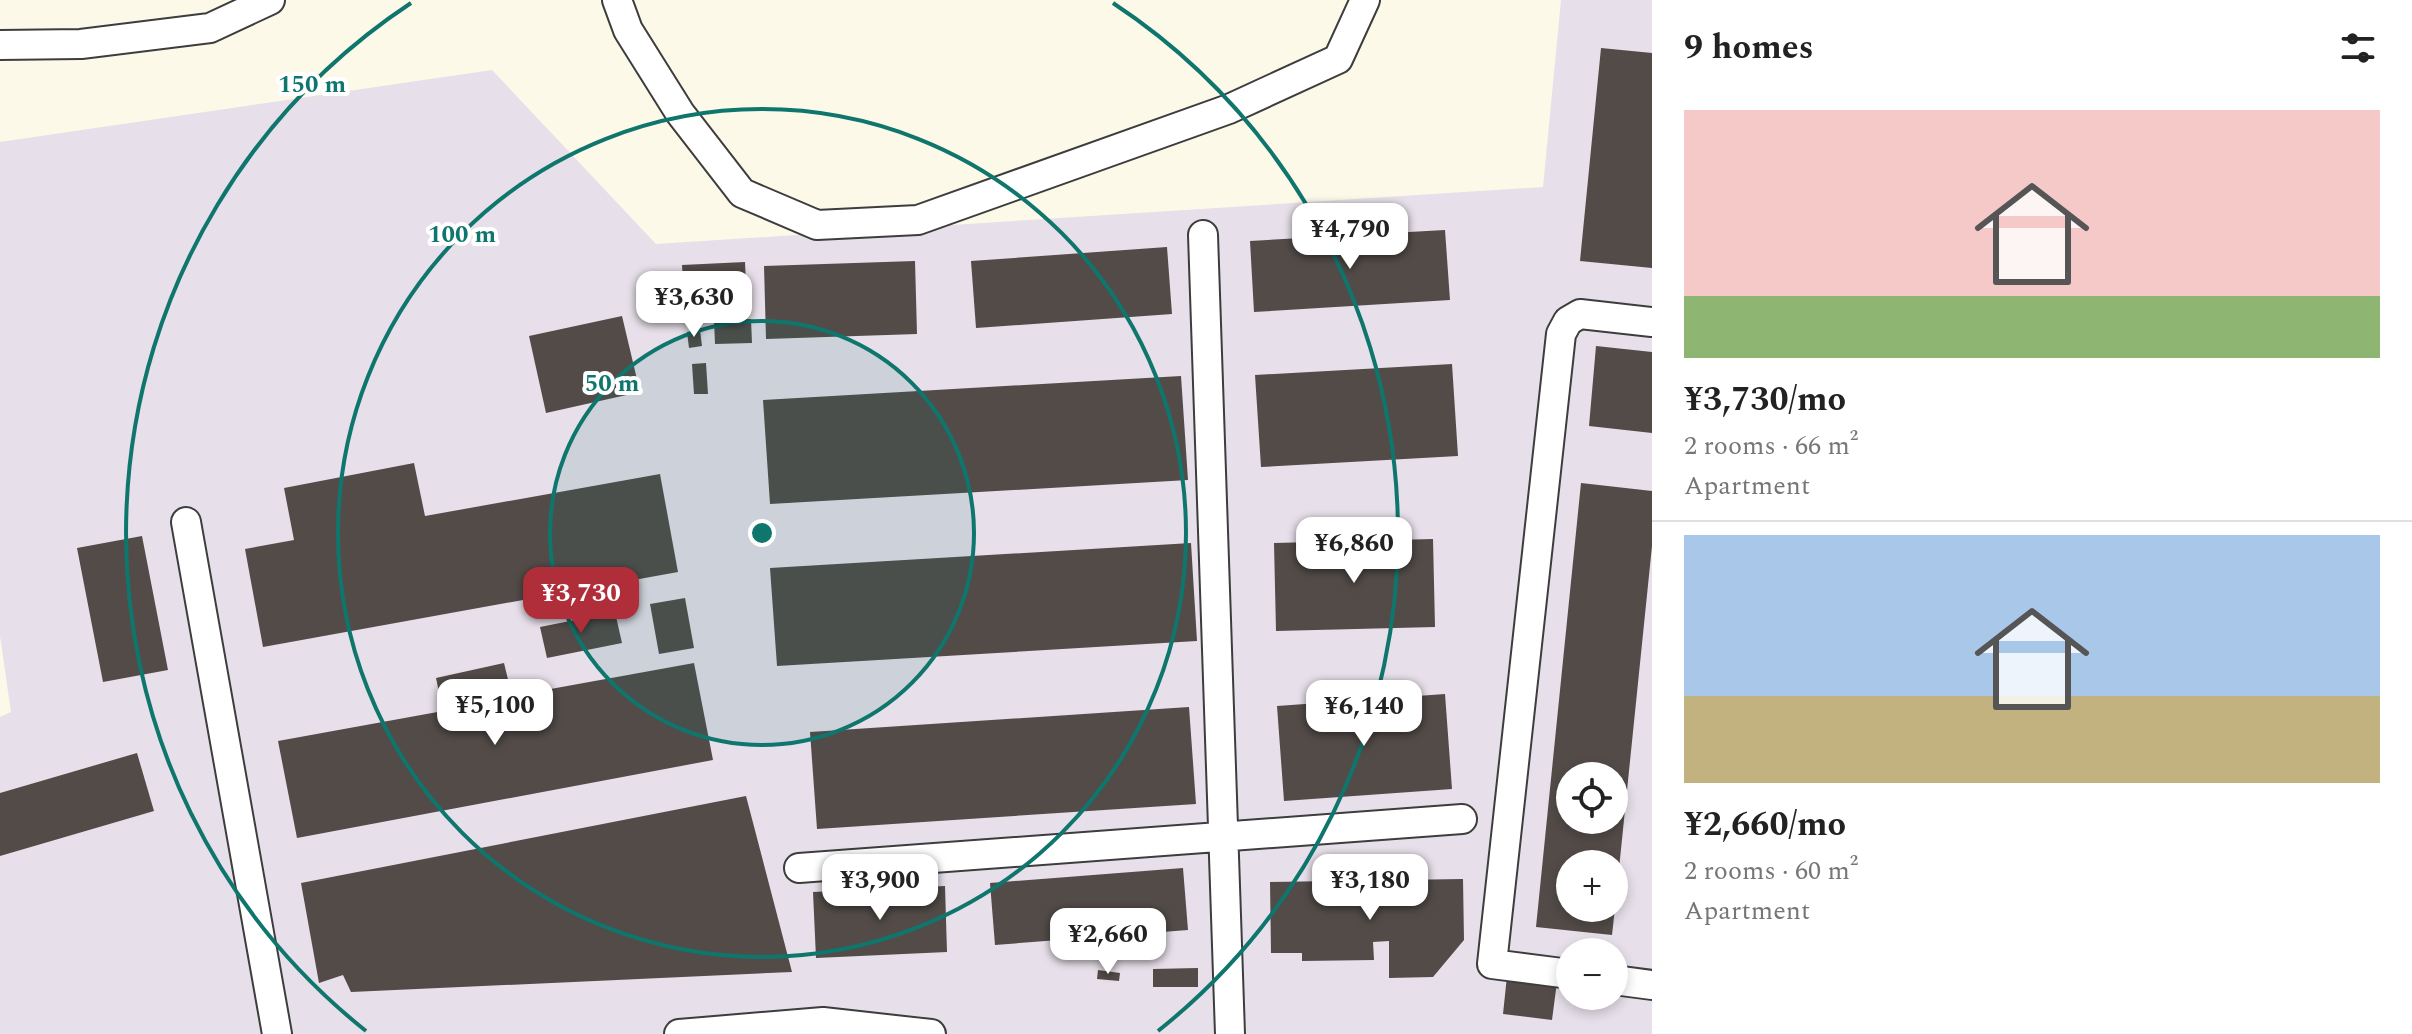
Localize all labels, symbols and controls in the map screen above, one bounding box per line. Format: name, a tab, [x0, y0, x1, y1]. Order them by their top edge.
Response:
text: 9 homes	[1684, 22, 1814, 74]
icon: filters	[2336, 26, 2380, 70]
text: 150 m	[278, 67, 346, 103]
icon: home	[1960, 162, 2104, 306]
pin: ¥4,790	[1285, 203, 1415, 271]
text: ¥4,790	[1310, 209, 1390, 249]
text: 100 m	[428, 217, 496, 253]
pin: ¥3,630	[629, 271, 759, 339]
text: ¥3,630	[654, 277, 734, 317]
text: 50 m	[585, 366, 640, 402]
text: ¥3,730/mo	[1684, 374, 1846, 426]
text: 2 rooms · 66 m²	[1684, 426, 1858, 466]
text: Apartment	[1684, 466, 1810, 506]
pin: ¥6,860	[1289, 517, 1419, 585]
centre of rings	[748, 519, 776, 547]
text: ¥6,860	[1314, 523, 1394, 563]
pin: ¥3,730	[516, 567, 646, 635]
text: ¥3,730	[541, 573, 621, 613]
icon: home	[1960, 587, 2104, 731]
pin: ¥5,100	[430, 679, 560, 747]
pin: ¥6,140	[1299, 680, 1429, 748]
text: ¥5,100	[455, 685, 535, 725]
text: ¥6,140	[1324, 686, 1404, 726]
map controls	[1556, 762, 1628, 1010]
button: locate	[1556, 762, 1628, 834]
text: ¥2,660/mo	[1684, 799, 1846, 851]
button: +	[1556, 850, 1628, 922]
text: 2 rooms · 60 m²	[1684, 851, 1858, 891]
pin: ¥3,900	[815, 854, 945, 922]
pin: ¥3,180	[1305, 854, 1435, 922]
text: ¥3,900	[840, 860, 920, 900]
text: ¥3,180	[1330, 860, 1410, 900]
text: Apartment	[1684, 891, 1810, 931]
pin: ¥2,660	[1043, 908, 1173, 976]
text: ¥2,660	[1068, 914, 1148, 954]
button: −	[1556, 938, 1628, 1010]

